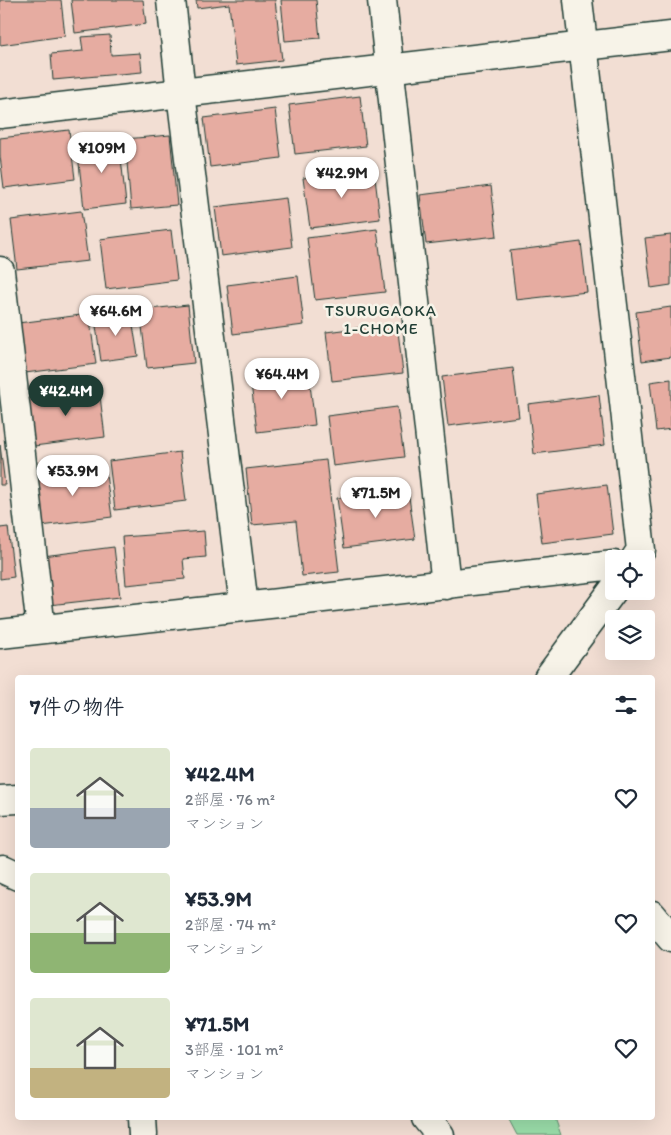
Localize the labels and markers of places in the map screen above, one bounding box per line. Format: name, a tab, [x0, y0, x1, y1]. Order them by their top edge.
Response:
pin: ¥109M	[67, 132, 137, 174]
pin: ¥42.9M	[301, 156, 383, 199]
pin: ¥64.6M	[75, 294, 157, 337]
pin: ¥64.4M	[241, 358, 323, 400]
pin: ¥42.4M	[25, 374, 107, 417]
pin: ¥53.9M	[32, 454, 114, 497]
pin: ¥71.5M	[335, 476, 417, 519]

